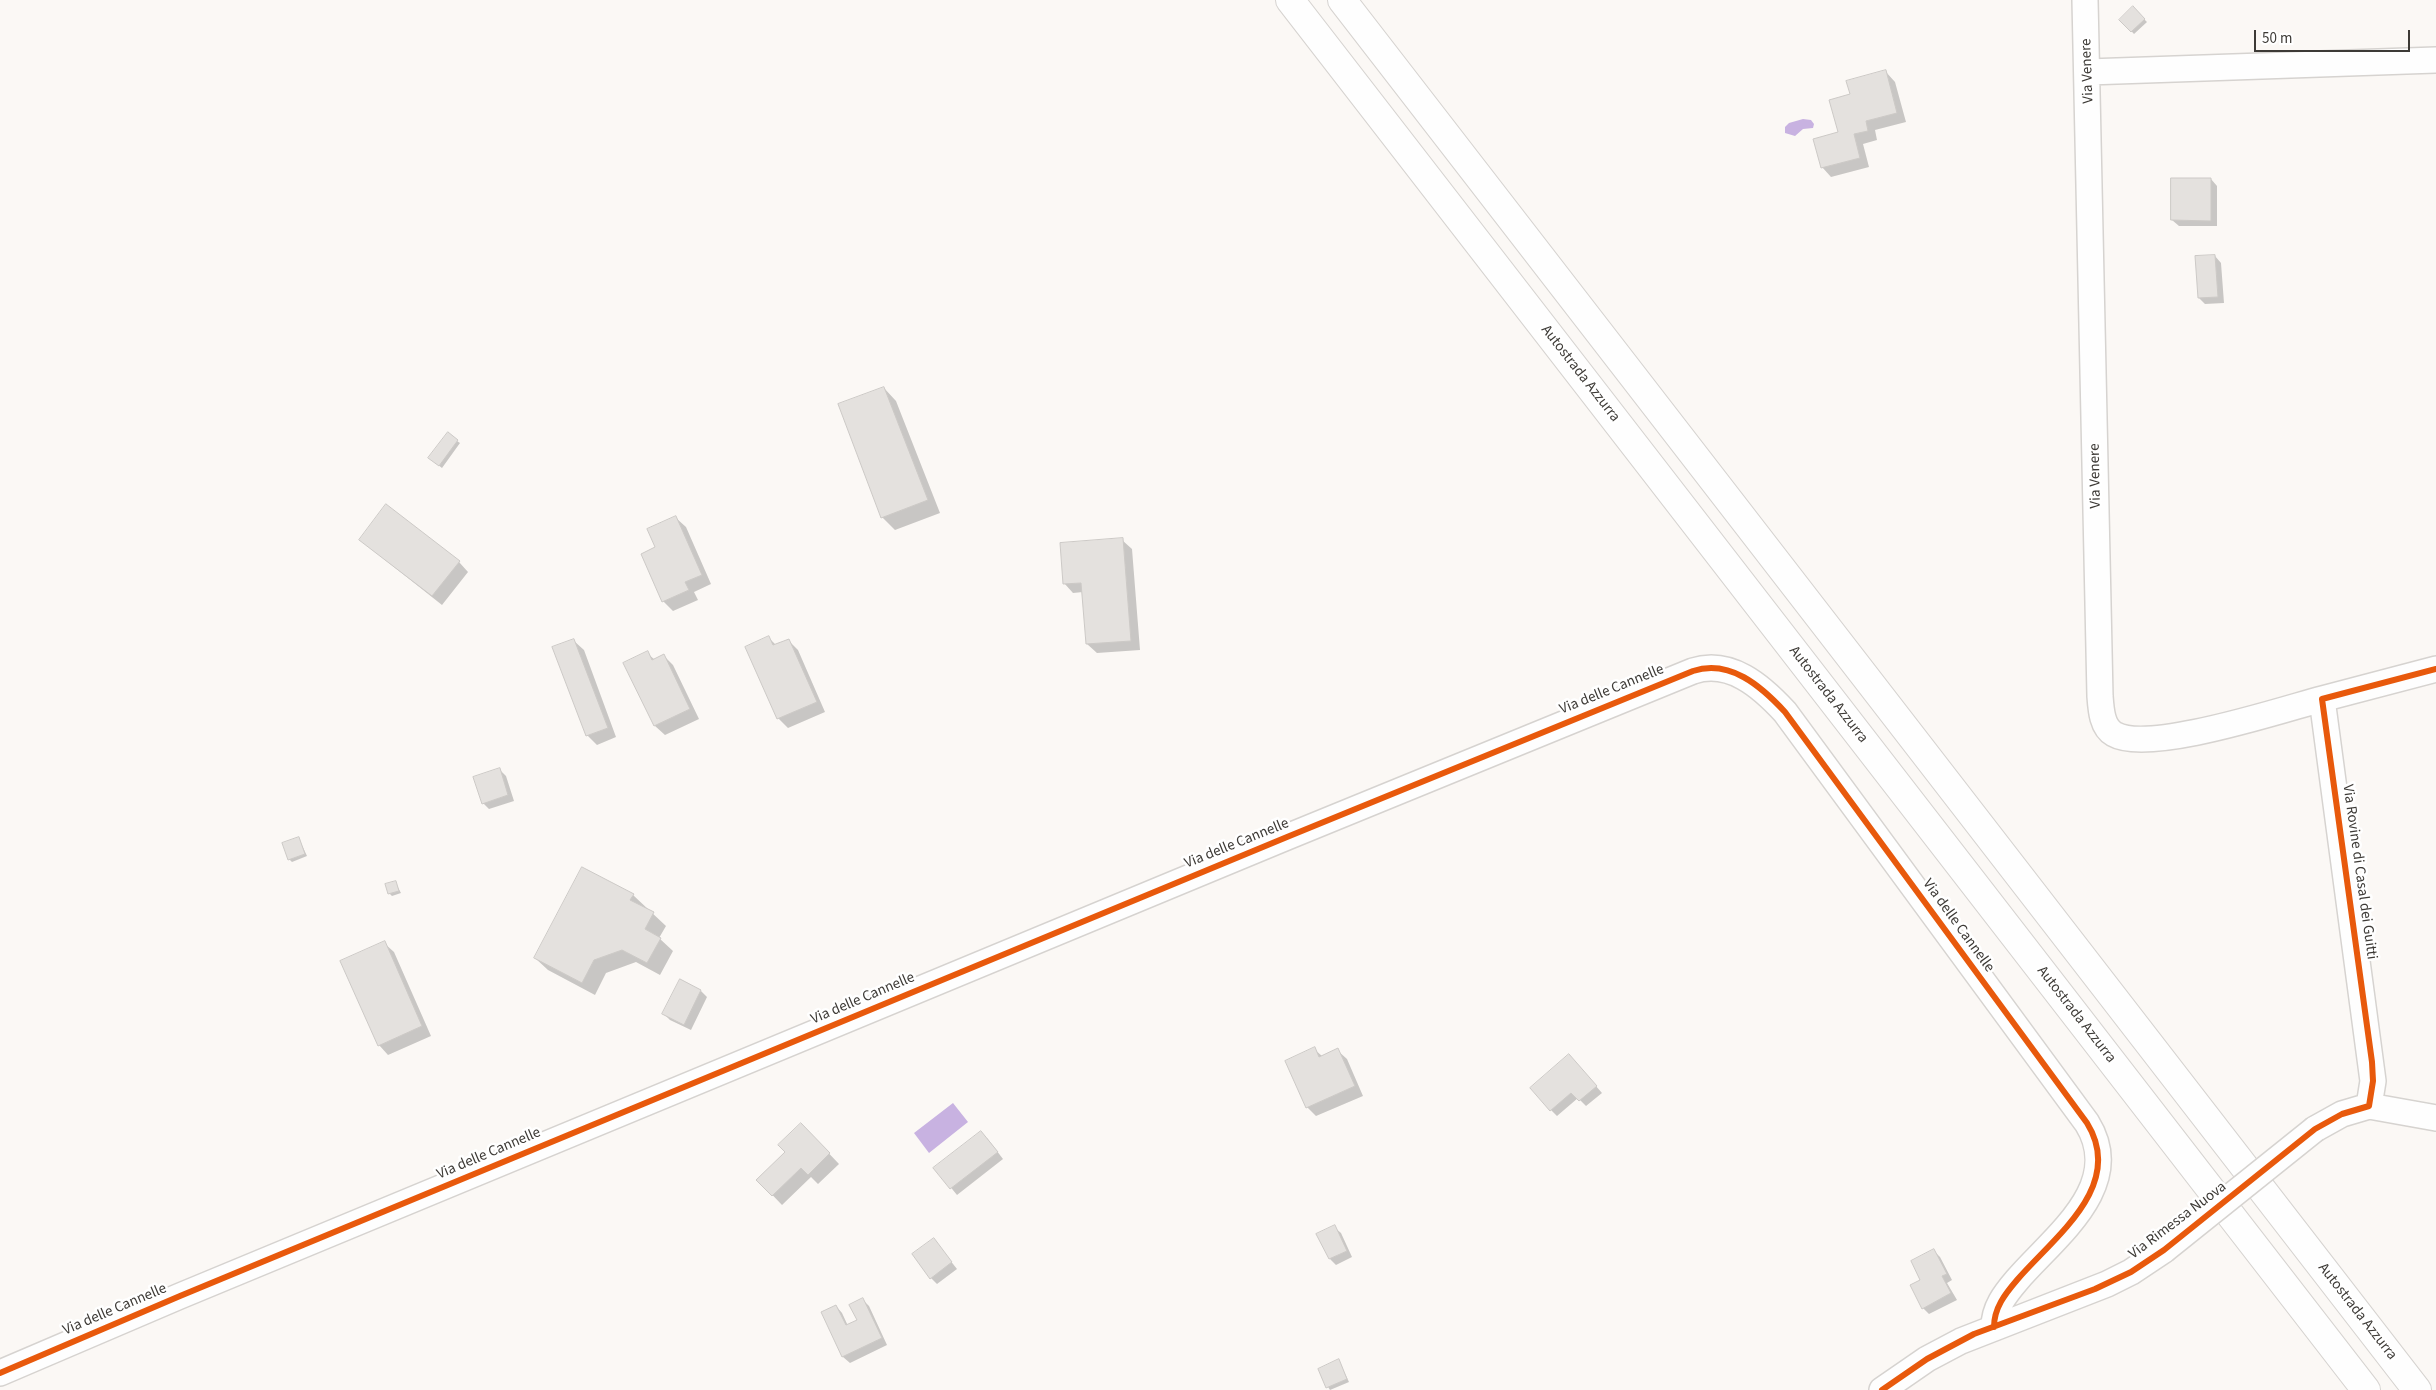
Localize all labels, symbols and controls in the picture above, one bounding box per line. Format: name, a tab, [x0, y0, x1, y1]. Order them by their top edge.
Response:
scale bar	[2256, 20, 2412, 52]
text: 50 m	[2262, 28, 2292, 49]
street label: Via Venere	[2078, 38, 2098, 104]
street label: Autostrada Azzurra	[1537, 322, 1623, 426]
street label: Via Venere	[2086, 443, 2106, 509]
street label: Autostrada Azzurra	[1785, 643, 1871, 747]
street label: Via delle Cannelle	[1557, 661, 1667, 719]
street label: Via Rovine di Casal dei Guitti	[2338, 783, 2380, 961]
street label: Via delle Cannelle	[1182, 815, 1292, 873]
street label: Via delle Cannelle	[1918, 876, 1998, 976]
street label: Autostrada Azzurra	[2033, 963, 2119, 1067]
street label: Via delle Cannelle	[808, 969, 918, 1029]
street label: Via delle Cannelle	[434, 1124, 544, 1184]
street label: Via Rimessa Nuova	[2126, 1178, 2230, 1264]
street label: Autostrada Azzurra	[2314, 1260, 2400, 1364]
street label: Via delle Cannelle	[60, 1280, 170, 1340]

